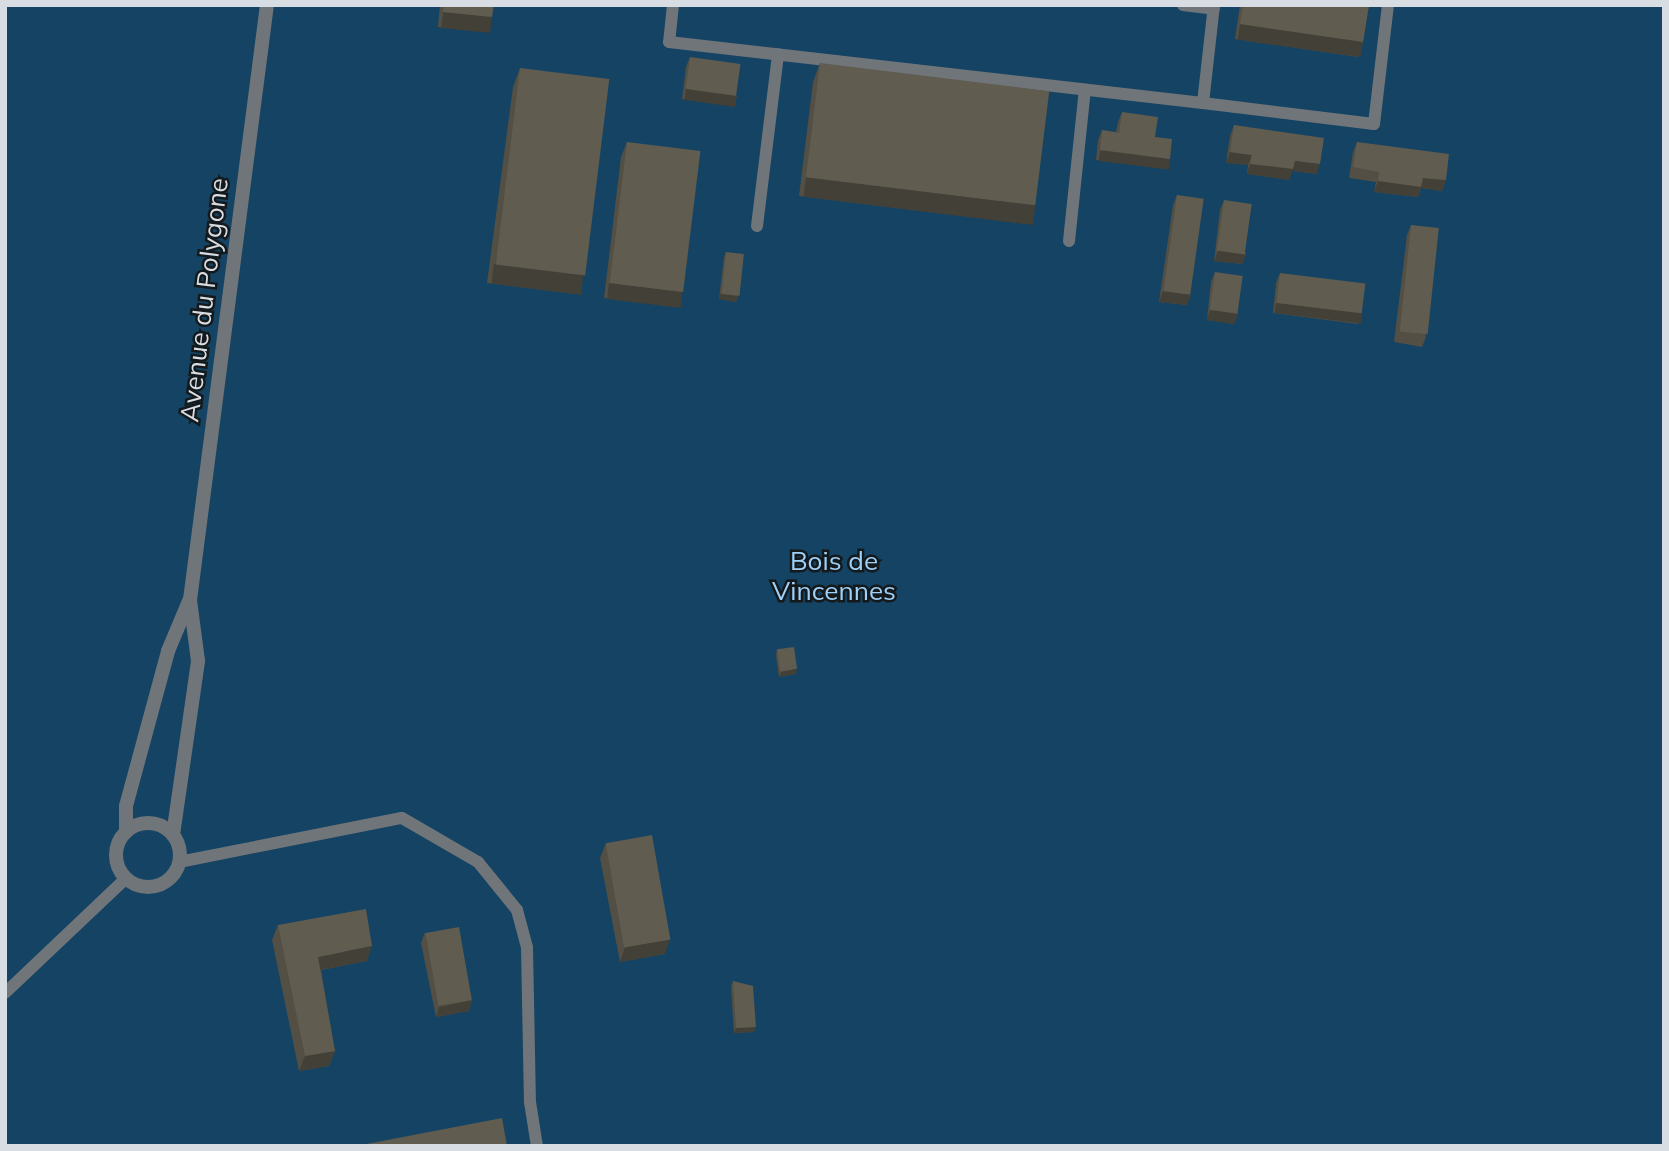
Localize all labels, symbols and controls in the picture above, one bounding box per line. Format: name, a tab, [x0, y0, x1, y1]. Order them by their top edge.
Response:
street label: Avenue du Polygone	[174, 176, 234, 424]
park label: Bois de Vincennes	[772, 545, 896, 606]

